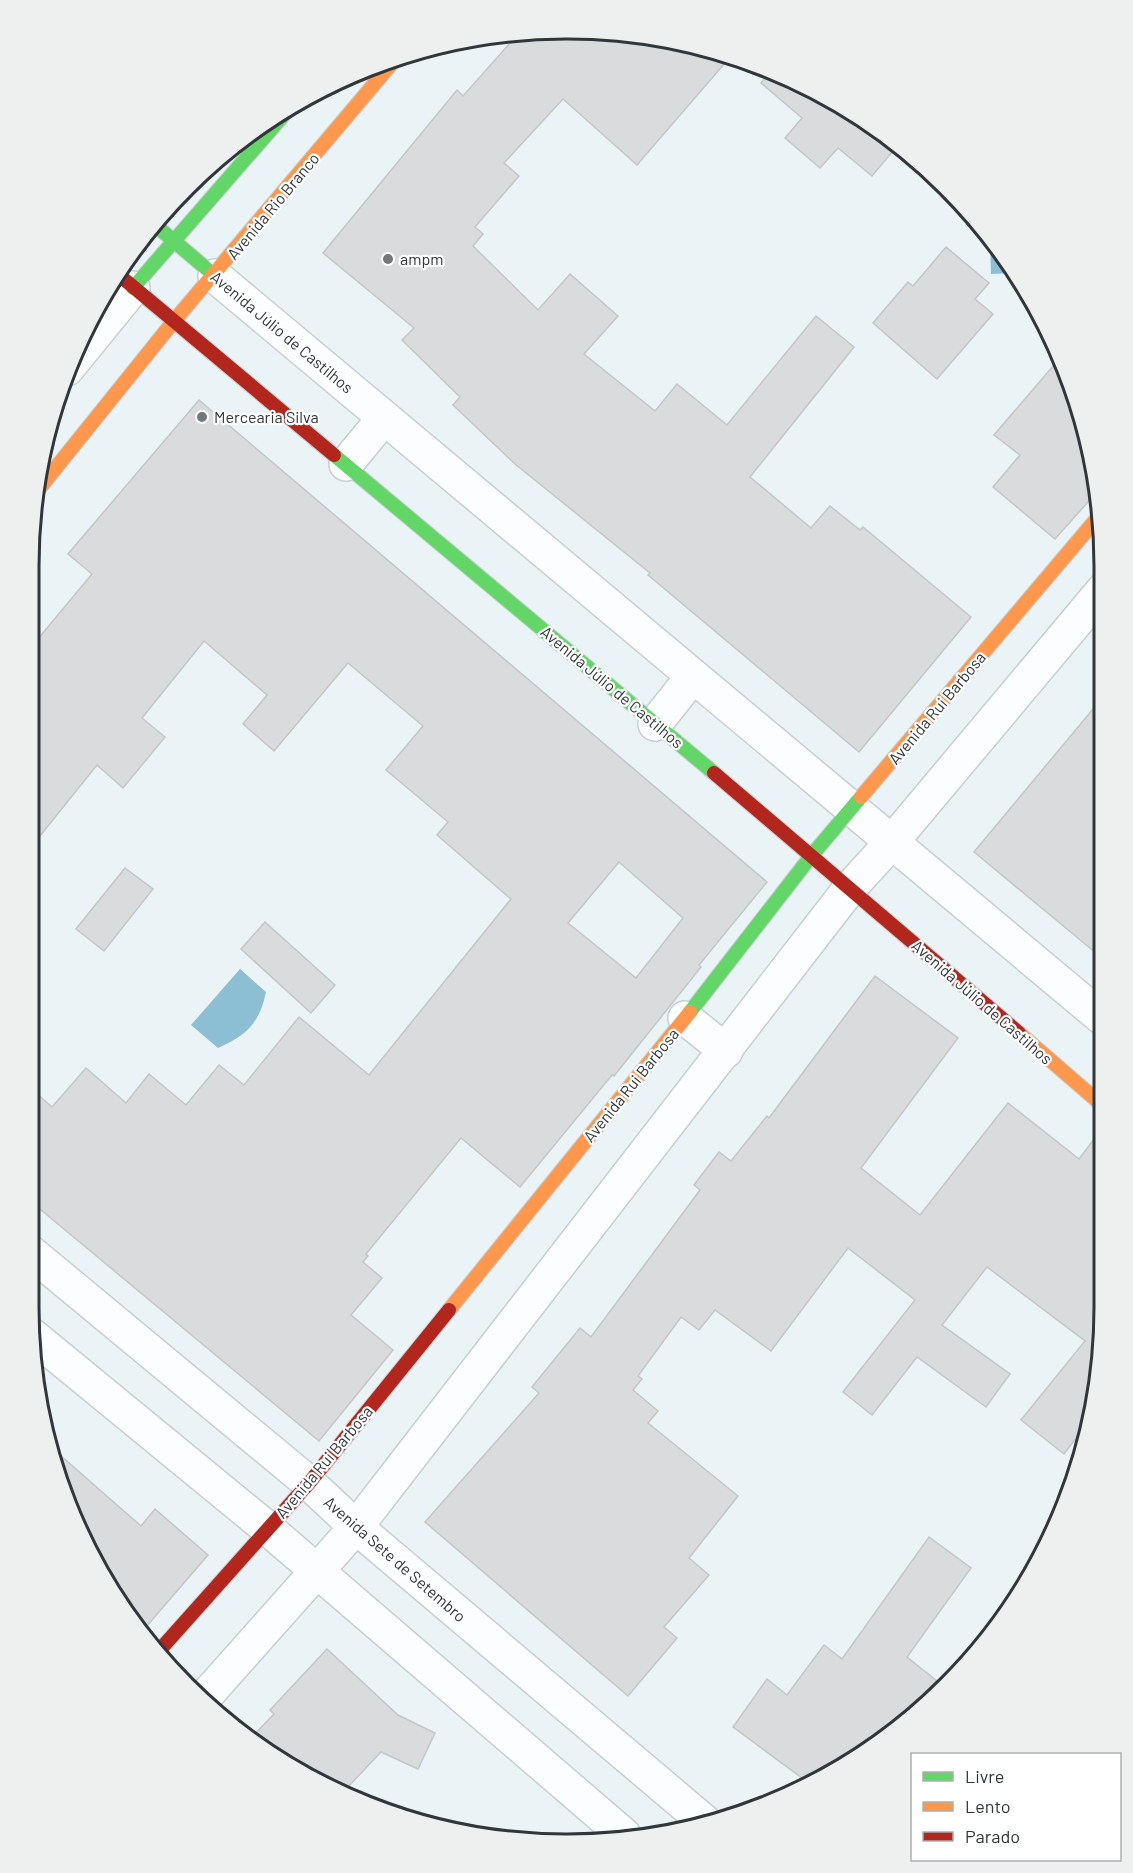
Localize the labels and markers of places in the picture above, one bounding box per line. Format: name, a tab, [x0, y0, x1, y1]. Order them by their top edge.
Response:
place label: ampm	[400, 249, 443, 268]
marker: ampm	[381, 252, 395, 266]
place label: Mercearia Silva	[214, 407, 319, 426]
marker: Mercearia Silva	[195, 410, 209, 424]

